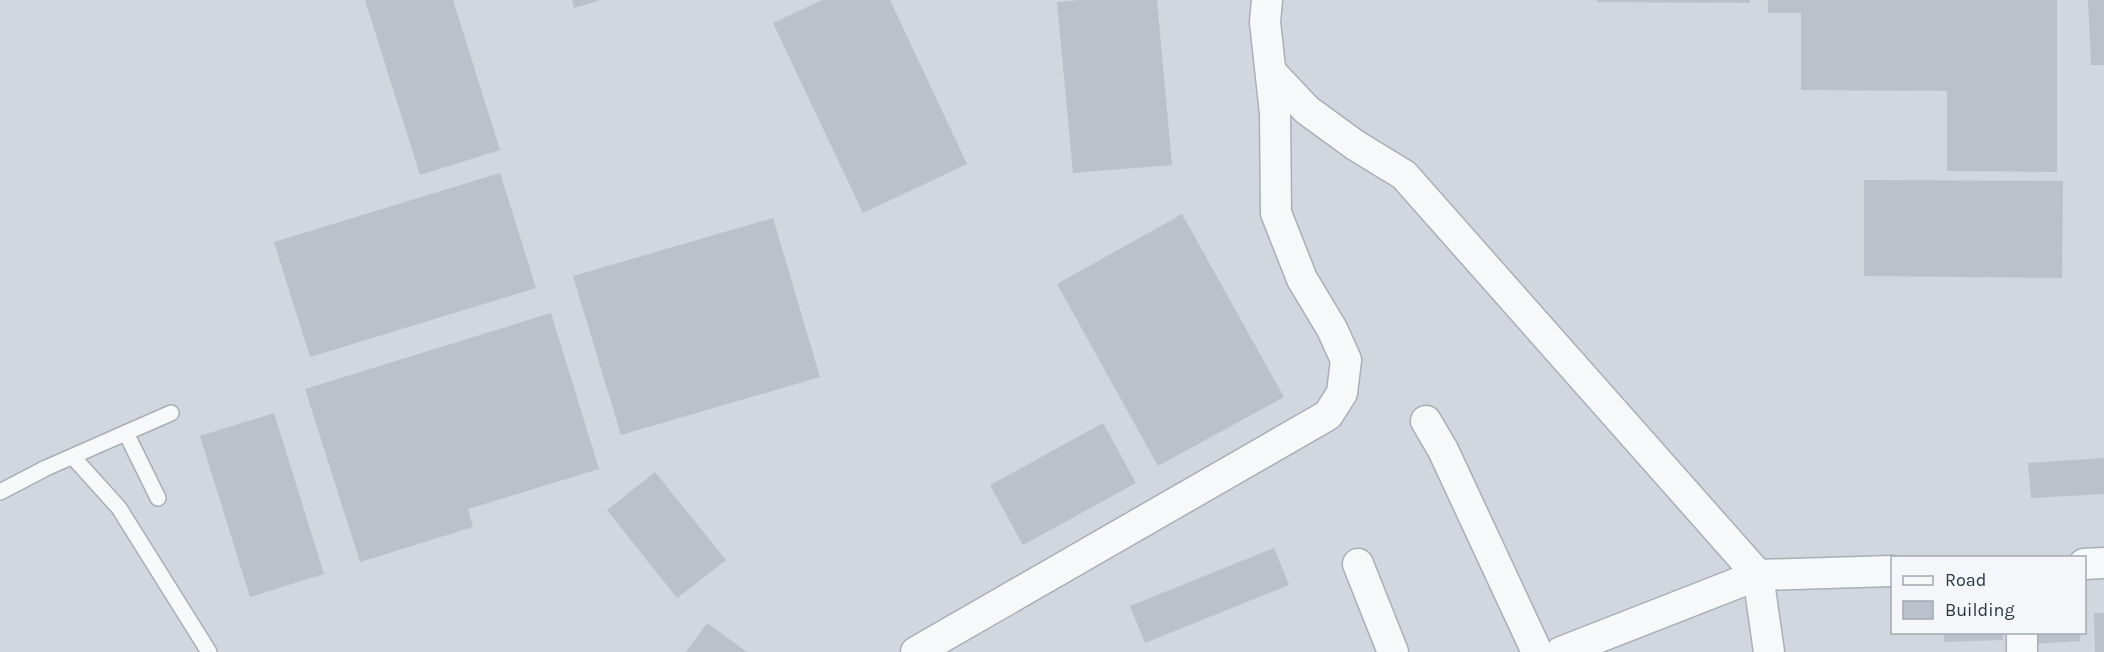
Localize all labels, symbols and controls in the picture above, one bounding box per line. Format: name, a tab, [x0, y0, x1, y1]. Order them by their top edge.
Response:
legend	[1891, 556, 2086, 634]
text: Road	[1945, 569, 1986, 591]
text: Building	[1945, 599, 2015, 621]

